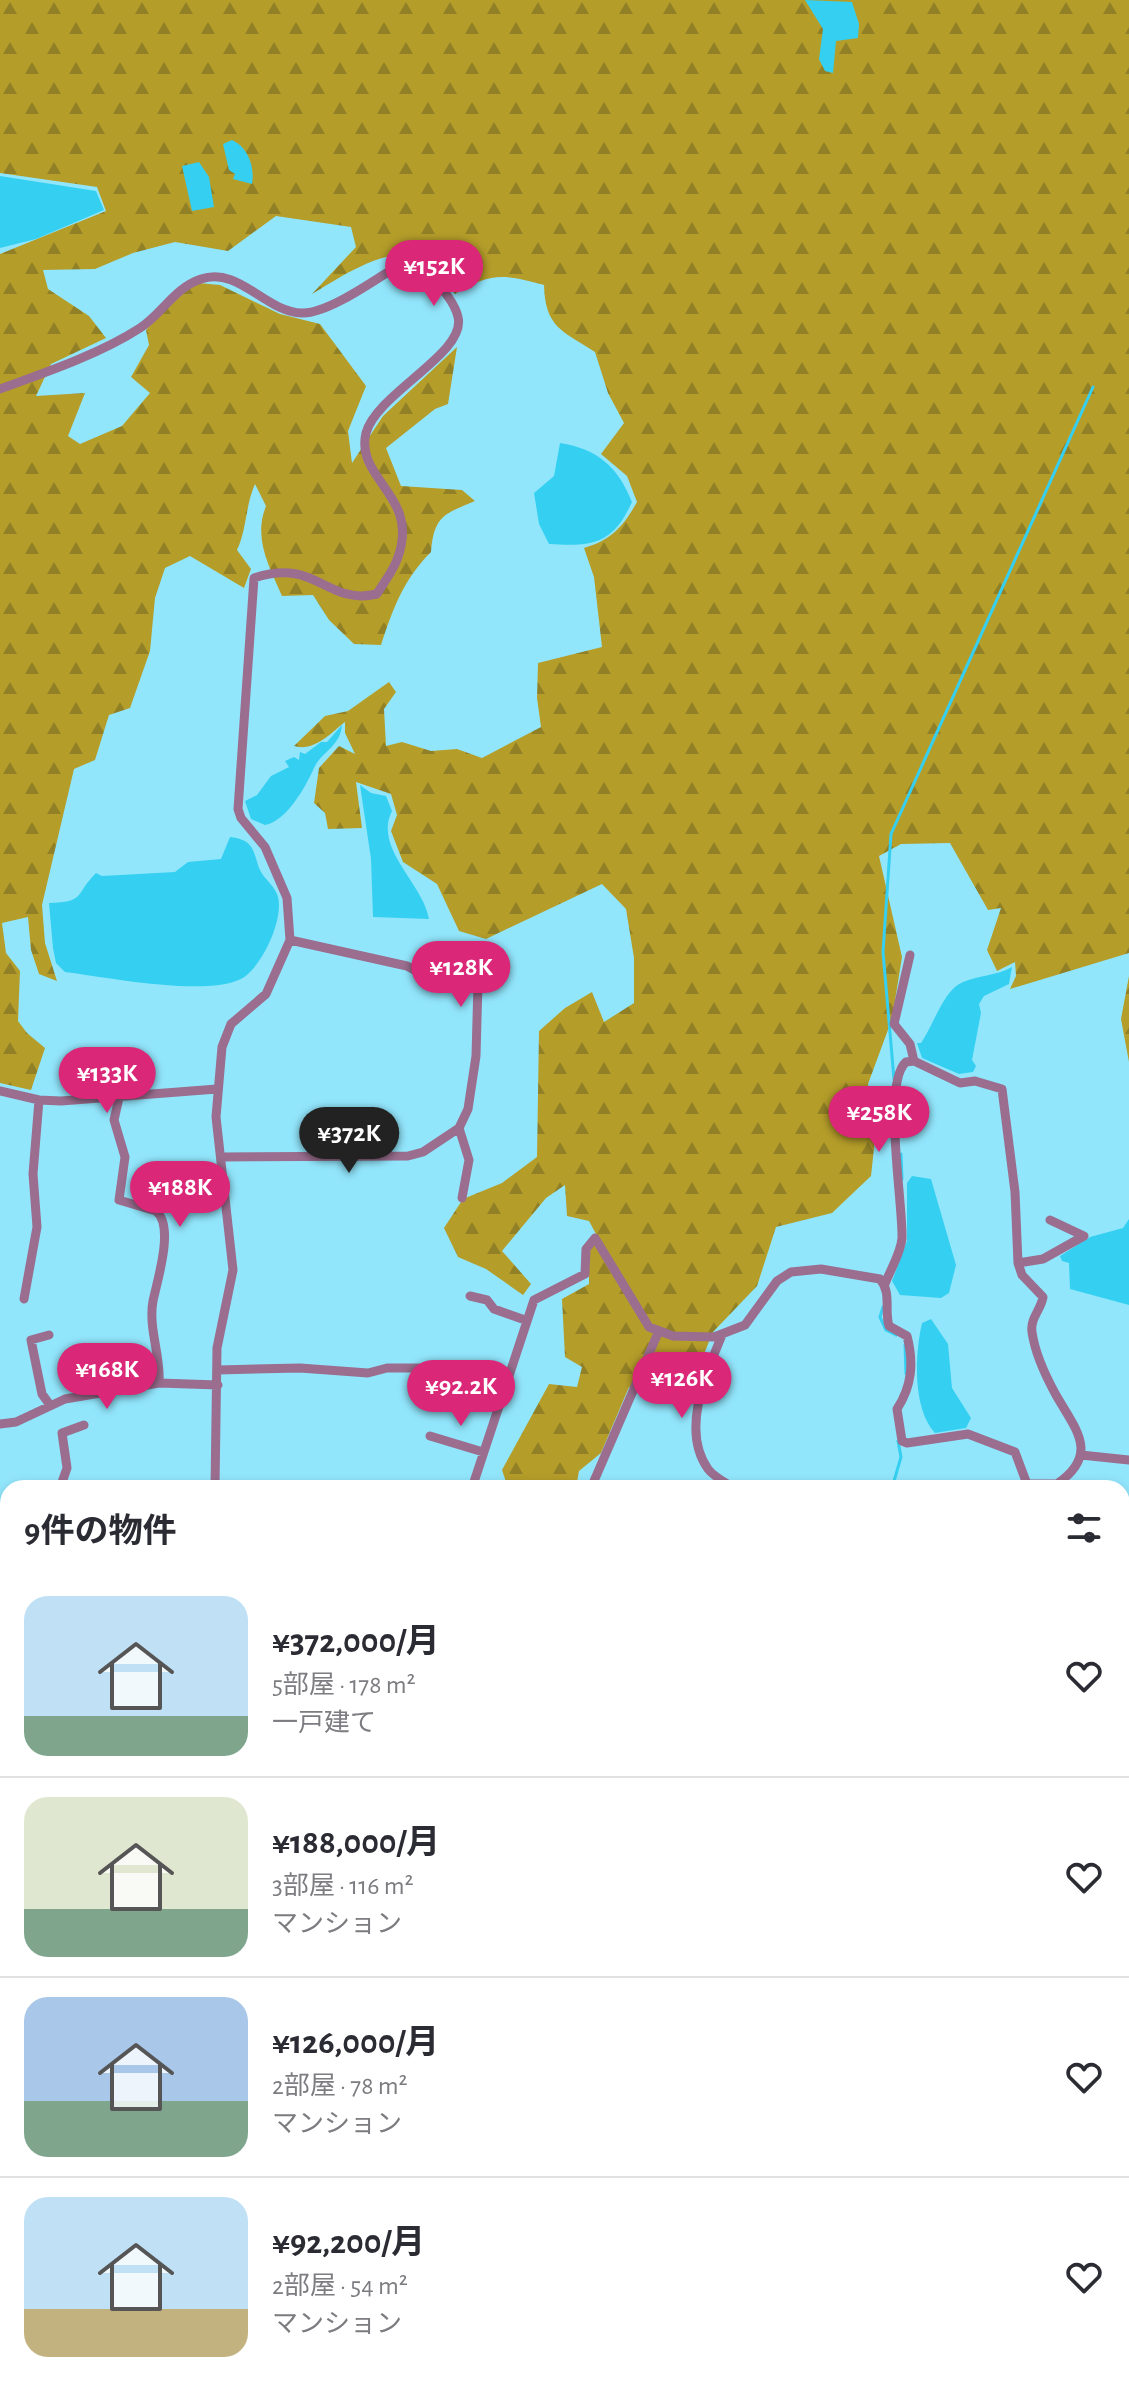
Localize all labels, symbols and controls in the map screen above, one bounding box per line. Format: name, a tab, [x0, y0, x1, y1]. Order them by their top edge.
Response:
pin: ¥152K	[378, 240, 490, 308]
text: ¥152K	[403, 253, 465, 279]
pin: ¥128K	[405, 941, 517, 1009]
text: ¥128K	[429, 954, 493, 980]
pin: ¥133K	[51, 1047, 163, 1115]
text: ¥133K	[77, 1060, 137, 1086]
pin: ¥258K	[823, 1086, 935, 1154]
text: ¥258K	[846, 1099, 912, 1125]
pin: ¥372K	[293, 1107, 405, 1175]
text: ¥372K	[317, 1120, 381, 1146]
pin: ¥188K	[124, 1161, 236, 1229]
text: ¥188K	[148, 1174, 212, 1200]
pin: ¥168K	[51, 1343, 163, 1411]
pin: ¥126K	[626, 1352, 738, 1420]
text: ¥168K	[75, 1356, 139, 1382]
pin: ¥92.2K	[396, 1360, 526, 1428]
text: ¥126K	[650, 1365, 714, 1391]
text: ¥92.2K	[425, 1373, 497, 1399]
icon: filters	[1062, 1506, 1106, 1550]
text: 9件の物件	[24, 1515, 176, 1549]
text: ¥372,000/月	[272, 1625, 440, 1659]
icon: home	[88, 1628, 184, 1724]
icon: heart	[1062, 1654, 1106, 1698]
text: 5部屋 · 178 m²	[272, 1672, 416, 1698]
text: 一戸建て	[272, 1710, 376, 1736]
text: ¥188,000/月	[272, 1826, 440, 1860]
icon: home	[88, 1829, 184, 1925]
icon: heart	[1062, 1855, 1106, 1899]
text: 3部屋 · 116 m²	[272, 1873, 414, 1899]
text: マンション	[272, 1911, 402, 1937]
text: ¥126,000/月	[272, 2026, 439, 2060]
icon: home	[88, 2029, 184, 2125]
icon: heart	[1062, 2055, 1106, 2099]
text: 2部屋 · 78 m²	[272, 2073, 408, 2099]
text: マンション	[272, 2111, 402, 2137]
text: ¥92,200/月	[272, 2226, 425, 2260]
icon: home	[88, 2229, 184, 2325]
icon: heart	[1062, 2255, 1106, 2299]
text: 2部屋 · 54 m²	[272, 2273, 408, 2299]
text: マンション	[272, 2311, 402, 2337]

